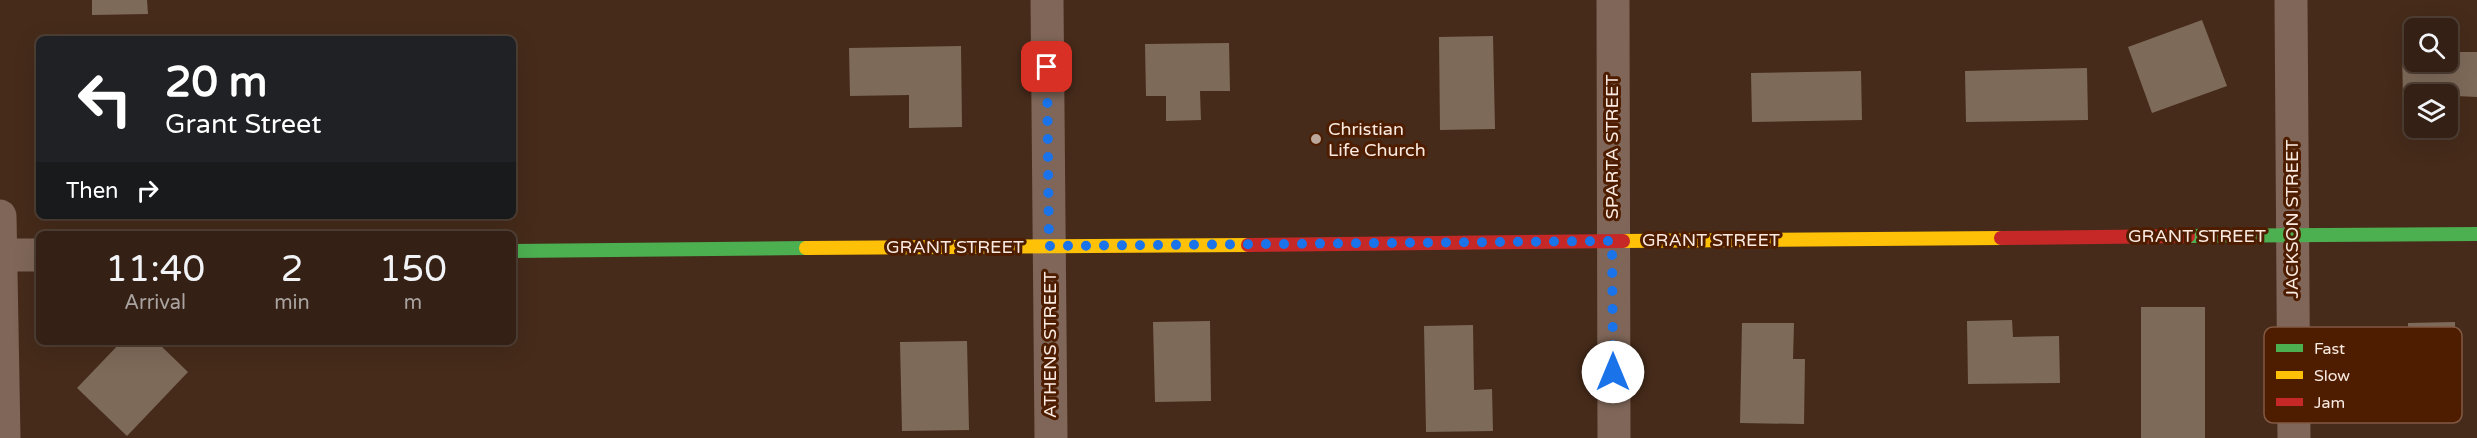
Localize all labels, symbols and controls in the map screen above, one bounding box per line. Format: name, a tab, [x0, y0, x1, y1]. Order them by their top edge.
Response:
map controls	[2404, 18, 2458, 138]
button: search	[2404, 18, 2458, 72]
pin	[1021, 41, 1072, 92]
icon: arrive	[1030, 50, 1063, 83]
text: 20 m	[165, 57, 267, 108]
icon: left	[66, 60, 144, 138]
street label: SPARTA STREET	[1601, 75, 1623, 219]
button: layers	[2404, 84, 2458, 138]
text: Grant Street	[165, 108, 322, 141]
place label: Christian Life Church	[1328, 118, 1426, 161]
marker: Christian Life Church	[1309, 132, 1323, 146]
street label: JACKSON STREET	[2281, 139, 2303, 299]
icon: right	[131, 174, 164, 207]
text: Then	[66, 178, 119, 204]
street label: GRANT STREET	[2128, 225, 2266, 247]
street label: GRANT STREET	[1642, 229, 1780, 251]
street label: GRANT STREET	[886, 236, 1024, 258]
text: 11:40	[105, 248, 205, 291]
text: 2	[281, 248, 303, 291]
text: 150	[379, 248, 447, 291]
street label: ATHENS STREET	[1039, 272, 1061, 418]
text: Arrival	[124, 291, 186, 315]
text: min	[274, 291, 310, 315]
text: m	[404, 291, 422, 315]
legend	[2264, 327, 2462, 423]
text: Fast	[2314, 339, 2345, 359]
position arrow	[1581, 340, 1645, 404]
text: Slow	[2314, 366, 2350, 386]
text: Jam	[2314, 393, 2345, 413]

